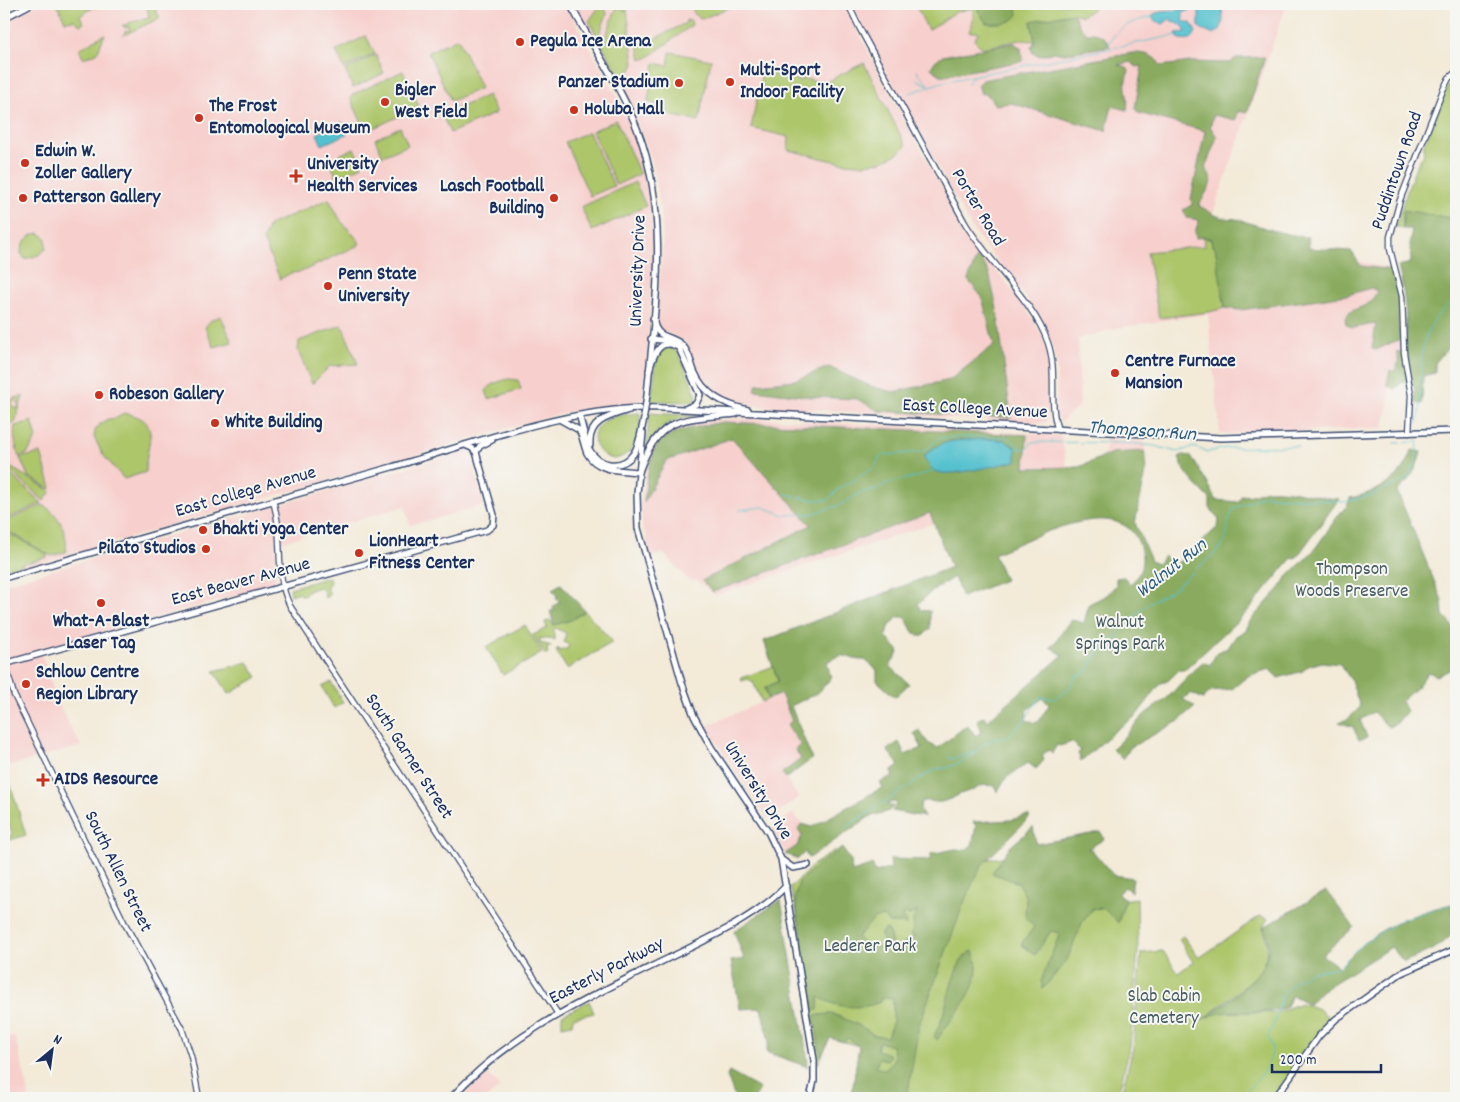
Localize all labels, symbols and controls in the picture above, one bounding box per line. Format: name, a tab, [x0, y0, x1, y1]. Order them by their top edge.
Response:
place label: Pegula Ice Arena	[530, 29, 652, 56]
marker: Pegula Ice Arena	[514, 36, 526, 48]
place label: Multi-Sport Indoor Facility	[740, 58, 844, 107]
place label: Panzer Stadium	[558, 70, 669, 97]
marker: Multi-Sport Indoor Facility	[724, 76, 736, 88]
marker: Panzer Stadium	[673, 77, 685, 89]
place label: Bigler West Field	[395, 78, 467, 127]
place label: The Frost Entomological Museum	[209, 94, 371, 143]
marker: Bigler West Field	[379, 96, 391, 108]
place label: Holuba Hall	[584, 97, 665, 124]
marker: Holuba Hall	[568, 104, 580, 116]
street label: Puddintown Road	[1365, 108, 1431, 234]
marker: The Frost Entomological Museum	[193, 112, 205, 124]
place label: Edwin W. Zoller Gallery	[35, 139, 133, 188]
place label: University Health Services	[307, 152, 418, 201]
marker: Edwin W. Zoller Gallery	[19, 157, 31, 169]
street label: Porter Road	[943, 164, 1011, 252]
marker: University Health Services	[289, 169, 303, 183]
place label: Lasch Football Building	[440, 174, 544, 223]
place label: Patterson Gallery	[33, 185, 162, 212]
marker: Patterson Gallery	[17, 192, 29, 204]
marker: Lasch Football Building	[548, 192, 560, 204]
street label: University Drive	[624, 215, 654, 327]
place label: Penn State University	[338, 262, 417, 311]
marker: Penn State University	[322, 280, 334, 292]
place label: Centre Furnace Mansion	[1125, 349, 1236, 398]
marker: Centre Furnace Mansion	[1109, 367, 1121, 379]
place label: Robeson Gallery	[109, 382, 225, 409]
marker: Robeson Gallery	[93, 389, 105, 401]
street label: East College Avenue	[902, 393, 1048, 427]
place label: White Building	[225, 410, 323, 437]
water label: Thompson Run	[1087, 414, 1197, 450]
marker: White Building	[209, 417, 221, 429]
street label: East College Avenue	[173, 460, 319, 526]
place label: Bhakti Yoga Center	[213, 517, 349, 544]
marker: Bhakti Yoga Center	[197, 524, 209, 536]
place label: LionHeart Fitness Center	[369, 529, 475, 578]
water label: Walnut Run	[1131, 532, 1214, 606]
place label: Pilato Studios	[98, 536, 196, 563]
marker: Pilato Studios	[200, 543, 212, 555]
marker: LionHeart Fitness Center	[353, 547, 365, 559]
street label: East Beaver Avenue	[169, 551, 313, 615]
park label: Thompson Woods Preserve	[1296, 557, 1408, 606]
marker: What-A-Blast Laser Tag	[95, 597, 107, 609]
place label: What-A-Blast Laser Tag	[53, 609, 149, 658]
park label: Walnut Springs Park	[1075, 610, 1165, 659]
place label: Schlow Centre Region Library	[36, 660, 139, 709]
marker: Schlow Centre Region Library	[20, 678, 32, 690]
street label: South Garner Street	[357, 689, 459, 825]
street label: University Drive	[716, 736, 798, 846]
place label: AIDS Resource	[54, 767, 158, 794]
marker: AIDS Resource	[36, 773, 50, 787]
street label: South Allen Street	[76, 807, 158, 937]
street label: Easterly Parkway	[545, 931, 669, 1013]
park label: Lederer Park	[824, 934, 917, 961]
park label: Slab Cabin Cemetery	[1127, 984, 1201, 1033]
north arrow	[28, 1024, 78, 1074]
text: N	[49, 1030, 65, 1051]
scale bar	[1272, 1042, 1381, 1074]
text: 200 m	[1280, 1050, 1317, 1072]

